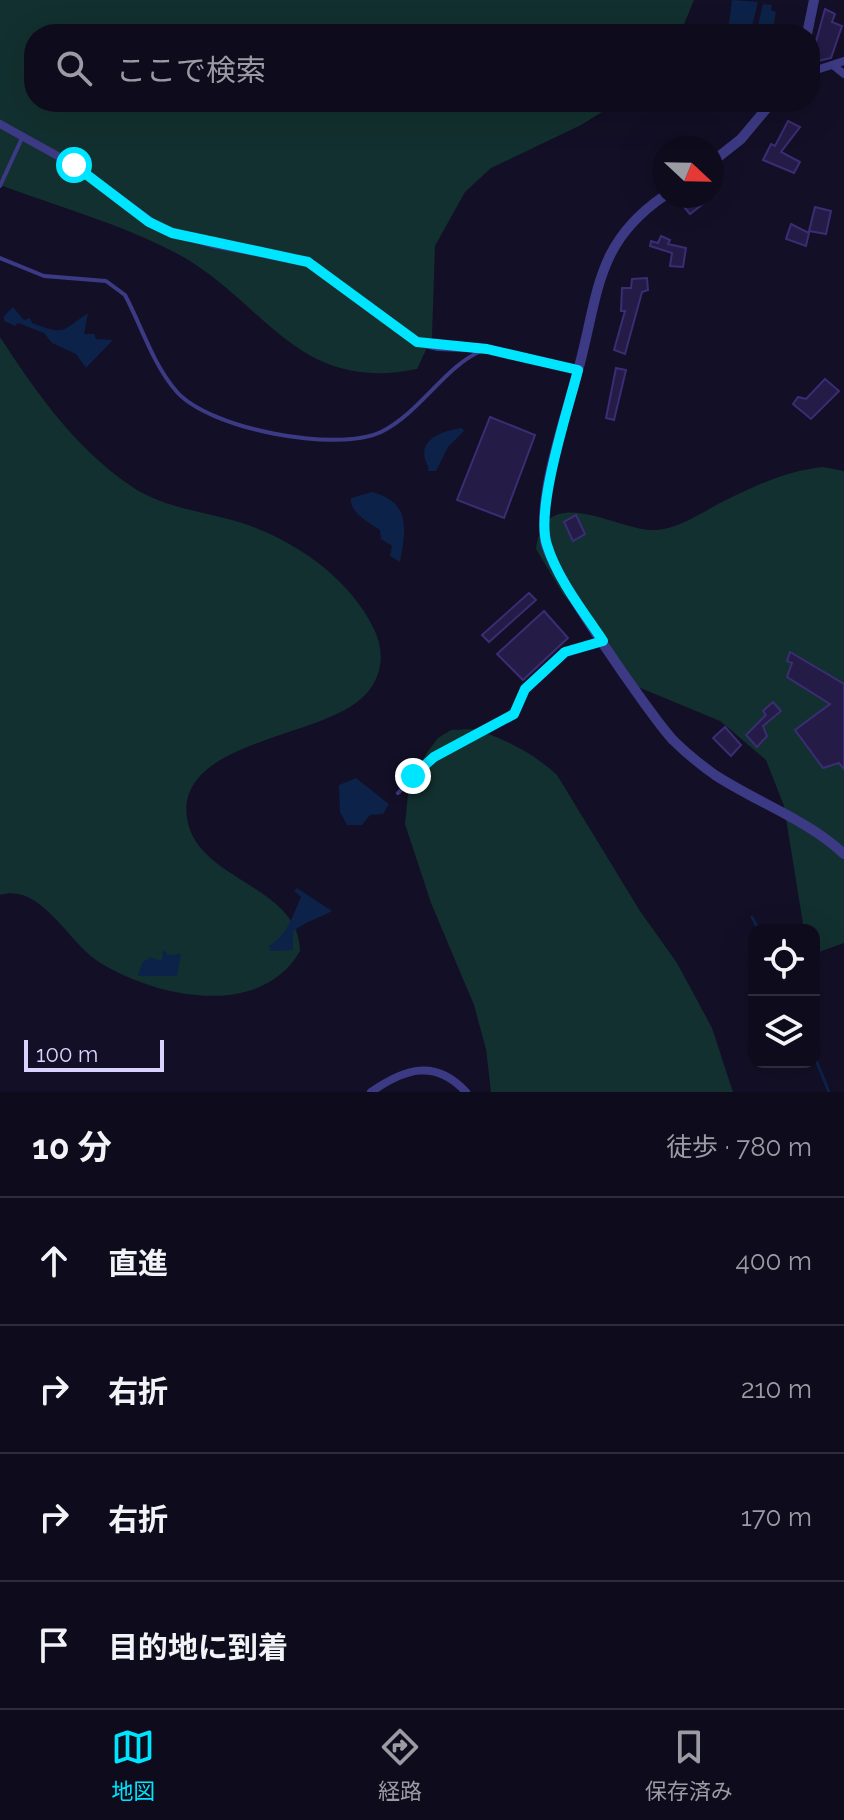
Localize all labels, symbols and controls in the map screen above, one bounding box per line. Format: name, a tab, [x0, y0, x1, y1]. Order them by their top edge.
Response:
search box	[24, 24, 820, 112]
icon: search	[52, 46, 96, 90]
text: ここで検索	[116, 53, 266, 88]
north arrow	[652, 136, 724, 208]
route start	[56, 147, 92, 183]
route end	[395, 758, 431, 794]
map controls	[748, 924, 820, 1068]
button: locate	[748, 924, 820, 996]
button: layers	[748, 996, 820, 1068]
scale bar	[24, 1036, 164, 1072]
text: 100 m	[36, 1041, 98, 1067]
text: 10 分	[32, 1127, 112, 1167]
text: 徒歩 · 780 m	[666, 1132, 812, 1162]
icon: ahead	[32, 1239, 76, 1283]
text: 直進	[108, 1246, 168, 1281]
text: 400 m	[735, 1246, 812, 1276]
icon: right	[32, 1367, 76, 1411]
text: 右折	[108, 1374, 168, 1409]
text: 210 m	[741, 1374, 812, 1404]
icon: right	[32, 1495, 76, 1539]
text: 右折	[108, 1502, 168, 1537]
text: 170 m	[741, 1502, 812, 1532]
icon: arrive	[32, 1623, 76, 1667]
text: 目的地に到着	[108, 1630, 288, 1665]
tab: 地図	[111, 1725, 155, 1805]
tab: 経路	[378, 1725, 422, 1805]
tab: 保存済み	[645, 1725, 733, 1805]

